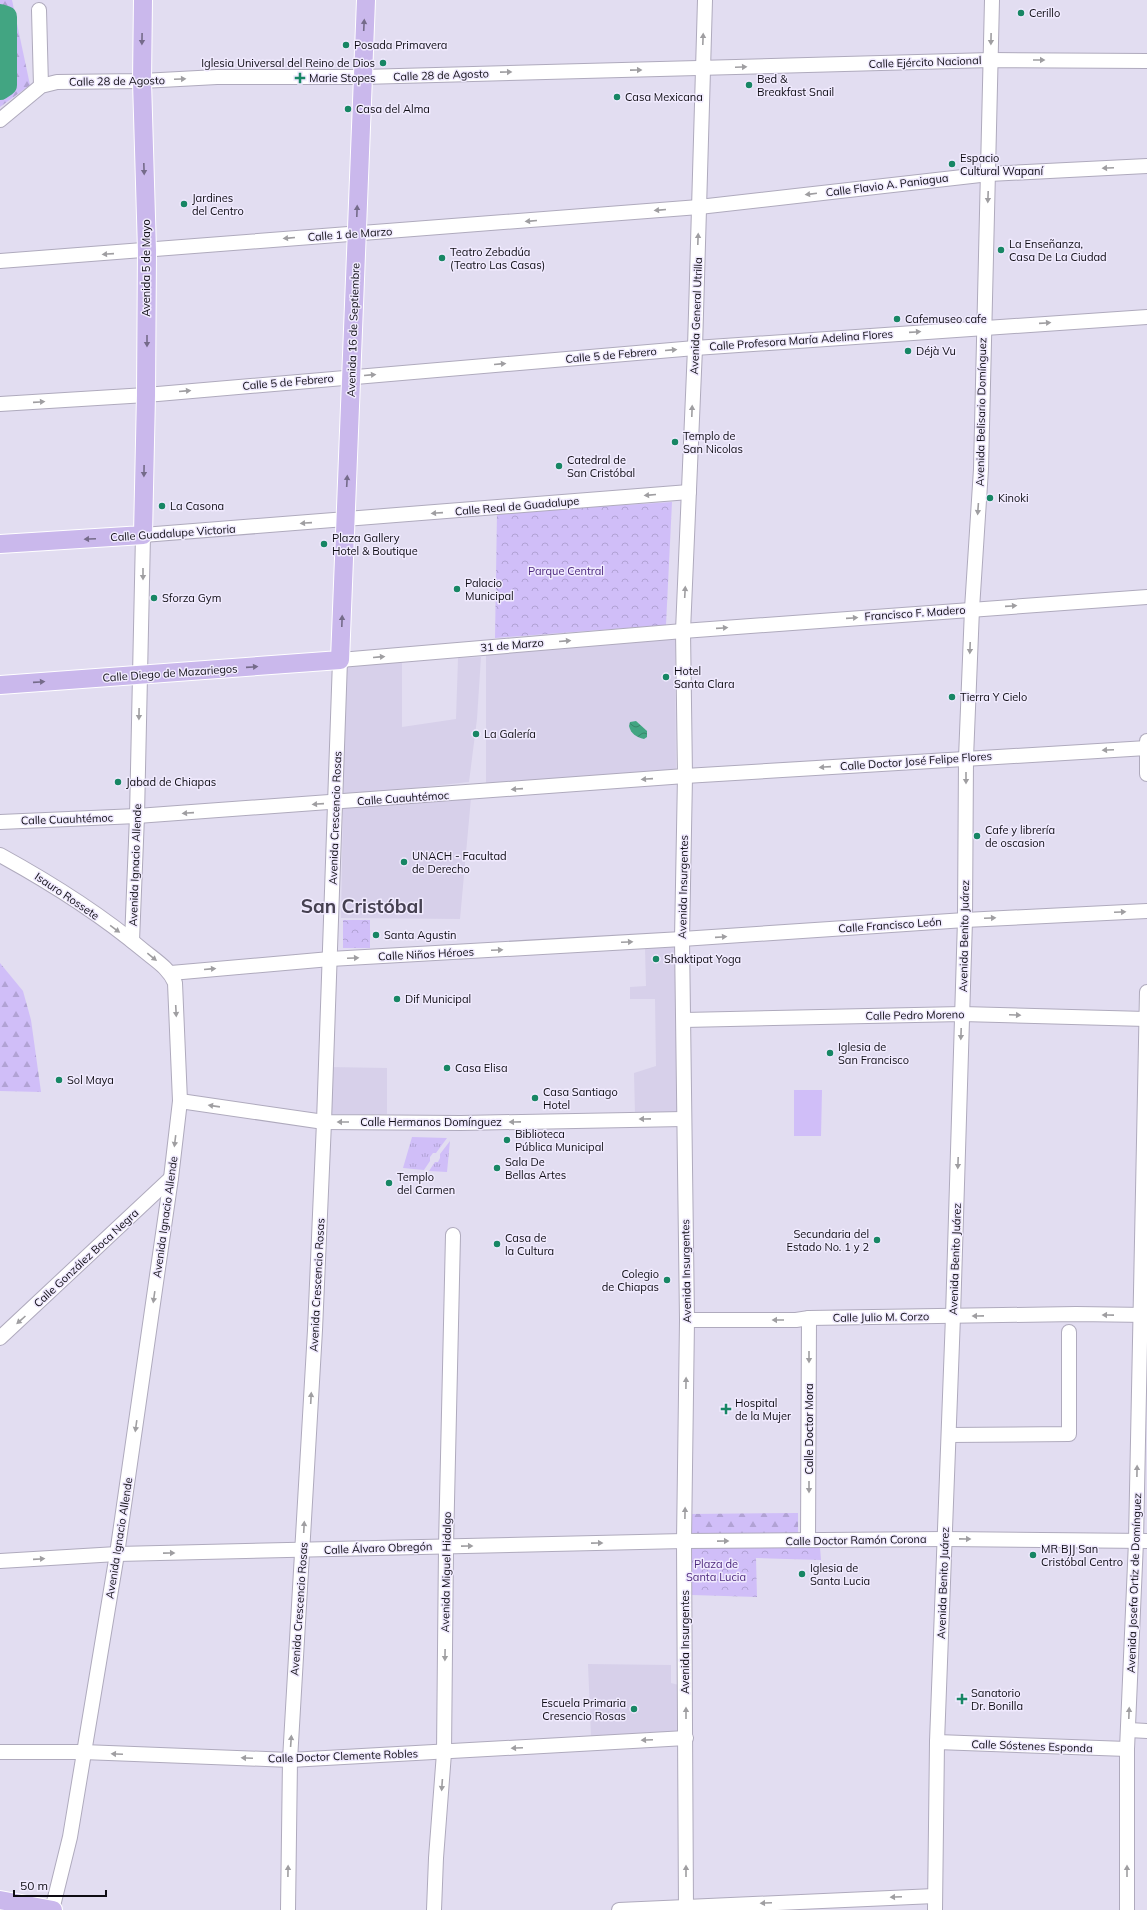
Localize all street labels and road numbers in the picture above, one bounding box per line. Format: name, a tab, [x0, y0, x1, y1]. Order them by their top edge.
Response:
street label: Calle Ejército Nacional	[868, 53, 982, 71]
street label: Calle 28 de Agosto	[393, 66, 489, 84]
street label: Calle 28 de Agosto	[69, 73, 165, 89]
street label: Calle Flavio A. Paniagua	[825, 171, 949, 199]
street label: Avenida 5 de Mayo	[139, 219, 153, 317]
street label: Calle 1 de Marzo	[307, 224, 393, 244]
street label: Avenida General Utrilla	[687, 257, 705, 375]
street label: Avenida 16 de Septiembre	[344, 263, 362, 397]
street label: Calle Profesora María Adelina Flores	[709, 327, 893, 353]
street label: Avenida Belisario Domínguez	[973, 337, 989, 487]
street label: Calle 5 de Febrero	[565, 344, 657, 366]
street label: Calle 5 de Febrero	[242, 371, 334, 393]
street label: Calle Real de Guadalupe	[454, 494, 580, 518]
street label: Calle Guadalupe Victoria	[110, 522, 236, 544]
street label: Francisco F. Madero	[864, 602, 966, 624]
street label: 31 de Marzo	[480, 635, 544, 655]
street label: Calle Diego de Mazariegos	[102, 661, 238, 685]
street label: Calle Doctor José Felipe Flores	[840, 749, 992, 773]
street label: Avenida Crescencio Rosas	[326, 751, 344, 885]
street label: Calle Cuauhtémoc	[356, 788, 450, 808]
street label: Avenida Ignacio Allende	[126, 803, 144, 927]
street label: Calle Cuauhtémoc	[21, 810, 114, 828]
street label: Avenida Insurgentes	[675, 835, 691, 939]
street label: Isauro Rossete	[32, 869, 102, 923]
street label: Avenida Benito Juárez	[956, 879, 972, 992]
street label: Calle Francisco León	[838, 914, 942, 936]
street label: Calle Niños Héroes	[378, 944, 474, 964]
street label: Calle Pedro Moreno	[865, 1007, 965, 1023]
street label: Calle Hermanos Domínguez	[360, 1115, 502, 1129]
street label: Avenida Ignacio Allende	[150, 1155, 180, 1279]
street label: Avenida Benito Juárez	[946, 1202, 964, 1315]
street label: Calle González Boca Negra	[31, 1206, 141, 1310]
street label: Avenida Crescencio Rosas	[307, 1218, 327, 1352]
street label: Avenida Insurgentes	[678, 1219, 694, 1323]
street label: Calle Julio M. Corzo	[833, 1309, 929, 1325]
street label: Calle Doctor Mora	[802, 1383, 816, 1475]
street label: Avenida Ignacio Allende	[102, 1476, 136, 1600]
street label: Avenida Josefa Ortiz de Domínguez	[1124, 1492, 1144, 1673]
street label: Avenida Miguel Hidalgo	[438, 1511, 454, 1633]
street label: Avenida Benito Juárez	[934, 1526, 952, 1639]
street label: Calle Doctor Ramón Corona	[785, 1532, 927, 1548]
street label: Calle Álvaro Obregón	[324, 1539, 432, 1557]
street label: Avenida Crescencio Rosas	[287, 1542, 311, 1676]
street label: Avenida Insurgentes	[678, 1590, 692, 1694]
street label: Calle Sóstenes Esponda	[971, 1737, 1093, 1755]
street label: Calle Doctor Clemente Robles	[268, 1746, 418, 1766]

